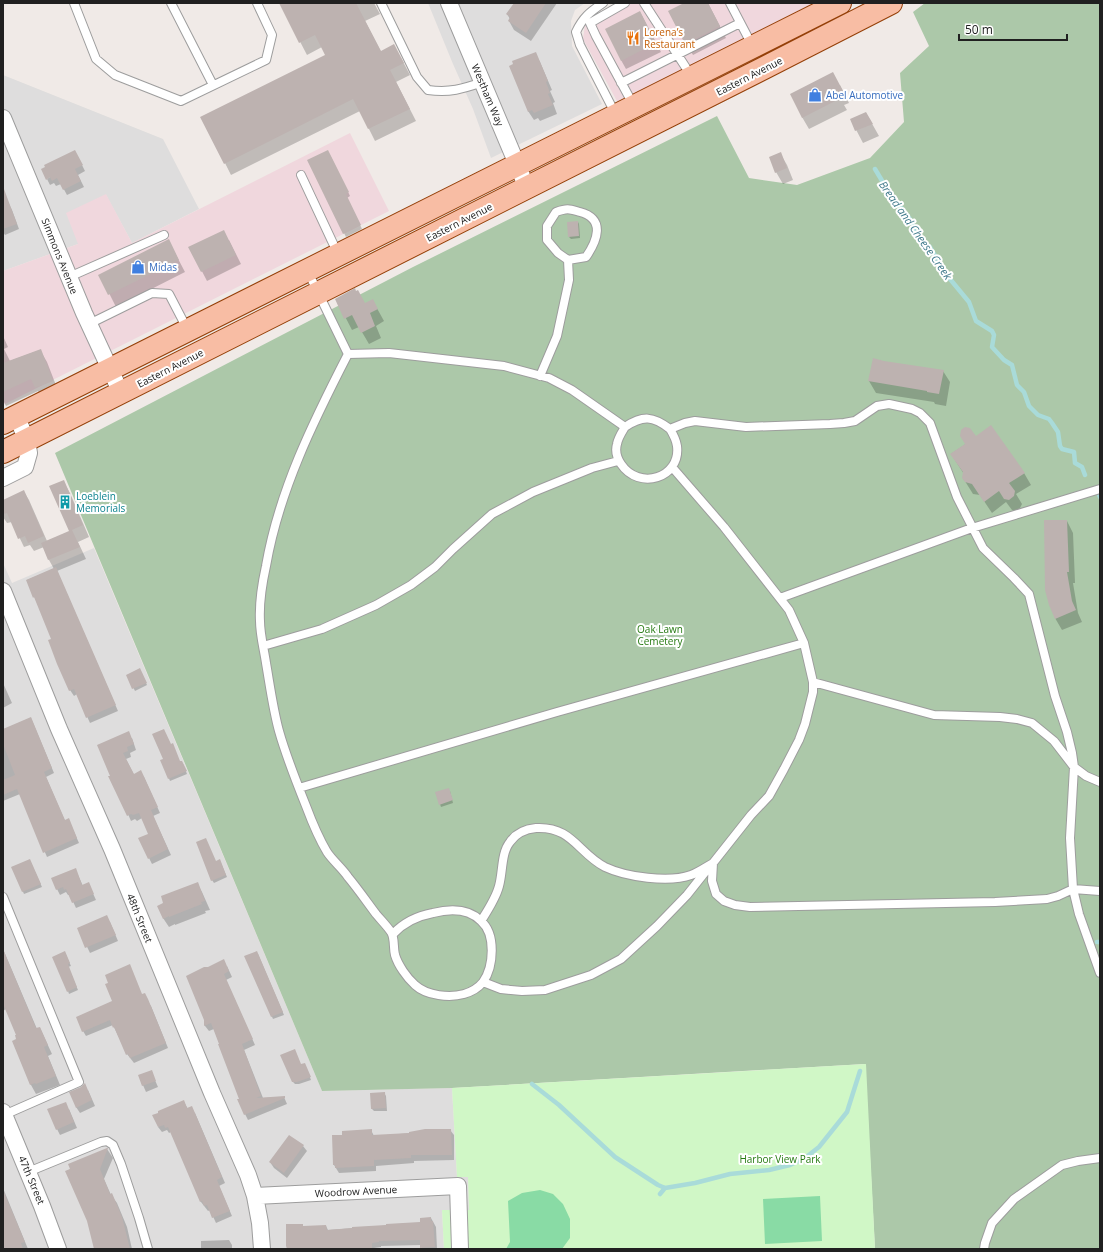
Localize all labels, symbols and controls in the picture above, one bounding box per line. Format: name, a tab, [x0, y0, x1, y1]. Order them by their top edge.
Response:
scale bar	[959, 16, 1067, 42]
text: 50 m	[965, 21, 993, 38]
place label: Lorena’s Restaurant	[644, 25, 696, 51]
restaurant icon: Lorena’s Restaurant	[625, 30, 641, 46]
street label: Eastern Avenue	[713, 53, 785, 99]
street label: Westham Way	[469, 62, 508, 129]
shop icon: Abel Automotive	[807, 87, 823, 103]
place label: Abel Automotive	[826, 88, 904, 102]
water label: Bread and Cheese Creek	[876, 178, 956, 283]
street label: Eastern Avenue	[423, 199, 495, 245]
street label: Simmons Avenue	[38, 216, 82, 296]
shop icon: Midas	[130, 259, 146, 275]
place label: Midas	[149, 260, 177, 274]
street label: Eastern Avenue	[134, 345, 206, 391]
place label: Loeblein Memorials	[76, 489, 126, 515]
building icon: Loeblein Memorials	[57, 494, 73, 510]
park label: Oak Lawn Cemetery	[637, 622, 684, 648]
street label: 48th Street	[124, 891, 156, 945]
park label: Harbor View Park	[739, 1152, 821, 1166]
street label: 47th Street	[15, 1153, 49, 1207]
street label: Woodrow Avenue	[314, 1182, 398, 1200]

